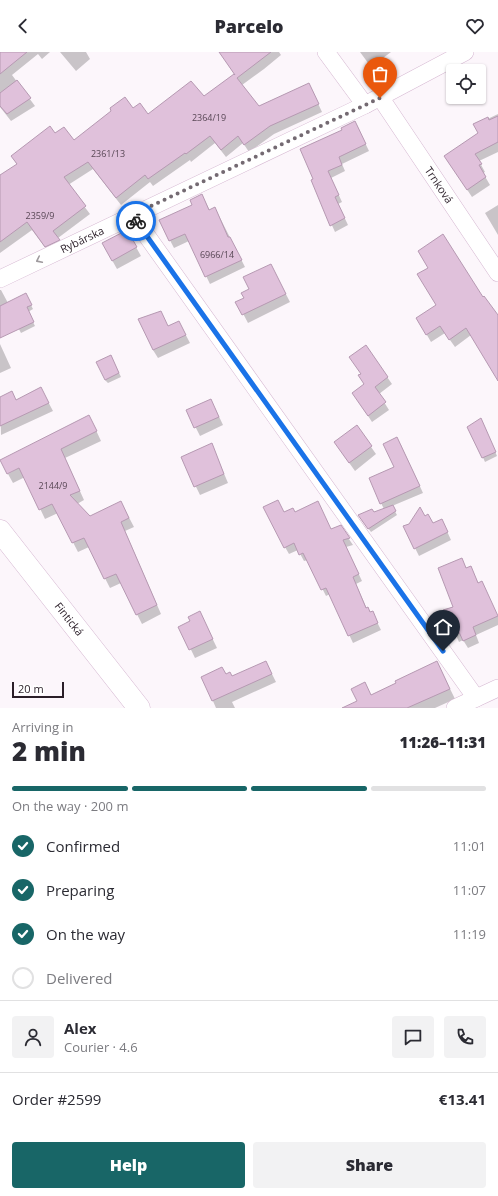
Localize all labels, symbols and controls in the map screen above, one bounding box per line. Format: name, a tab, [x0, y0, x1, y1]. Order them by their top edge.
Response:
text: Parcelo	[214, 14, 284, 38]
icon: back	[12, 15, 34, 37]
icon: heart	[464, 15, 486, 37]
pin	[363, 57, 397, 98]
icon: bag	[369, 63, 391, 85]
map controls	[446, 64, 486, 104]
button: locate	[446, 64, 486, 104]
house number: 2364/19	[192, 111, 226, 124]
house number: 2361/13	[91, 147, 125, 160]
street label: Trnková	[422, 163, 457, 206]
courier	[116, 201, 156, 241]
house number: 2359/9	[25, 209, 55, 222]
icon: bike	[125, 210, 147, 232]
street label: Rybárska	[58, 223, 106, 256]
house number: 6966/14	[200, 248, 234, 261]
one-way arrow	[36, 255, 44, 263]
house number: 2144/9	[38, 479, 68, 492]
street label: Fintická	[52, 599, 88, 639]
pin	[426, 610, 460, 651]
icon: home	[432, 616, 454, 638]
scale bar	[12, 680, 64, 699]
text: 20 m	[18, 681, 44, 696]
text: Arriving in	[12, 718, 74, 736]
text: 11:26–11:31	[400, 732, 486, 752]
text: 2 min	[12, 733, 86, 769]
text: On the way · 200 m	[12, 797, 128, 815]
icon: check	[12, 835, 34, 857]
text: Confirmed	[46, 836, 120, 856]
text: 11:01	[453, 837, 486, 855]
icon: check	[12, 879, 34, 901]
text: Preparing	[46, 880, 114, 900]
text: 11:07	[453, 881, 486, 899]
icon: check	[12, 923, 34, 945]
text: On the way	[46, 924, 125, 944]
text: 11:19	[453, 925, 486, 943]
text: Delivered	[46, 968, 113, 988]
button: person	[12, 1016, 54, 1058]
button: chat	[392, 1016, 434, 1058]
button: phone	[444, 1016, 486, 1058]
text: Alex	[64, 1018, 96, 1038]
text: Courier · 4.6	[64, 1038, 138, 1056]
text: Order #2599	[12, 1089, 101, 1109]
text: €13.41	[439, 1089, 486, 1109]
button: Help	[12, 1142, 245, 1188]
button: Share	[253, 1142, 486, 1188]

